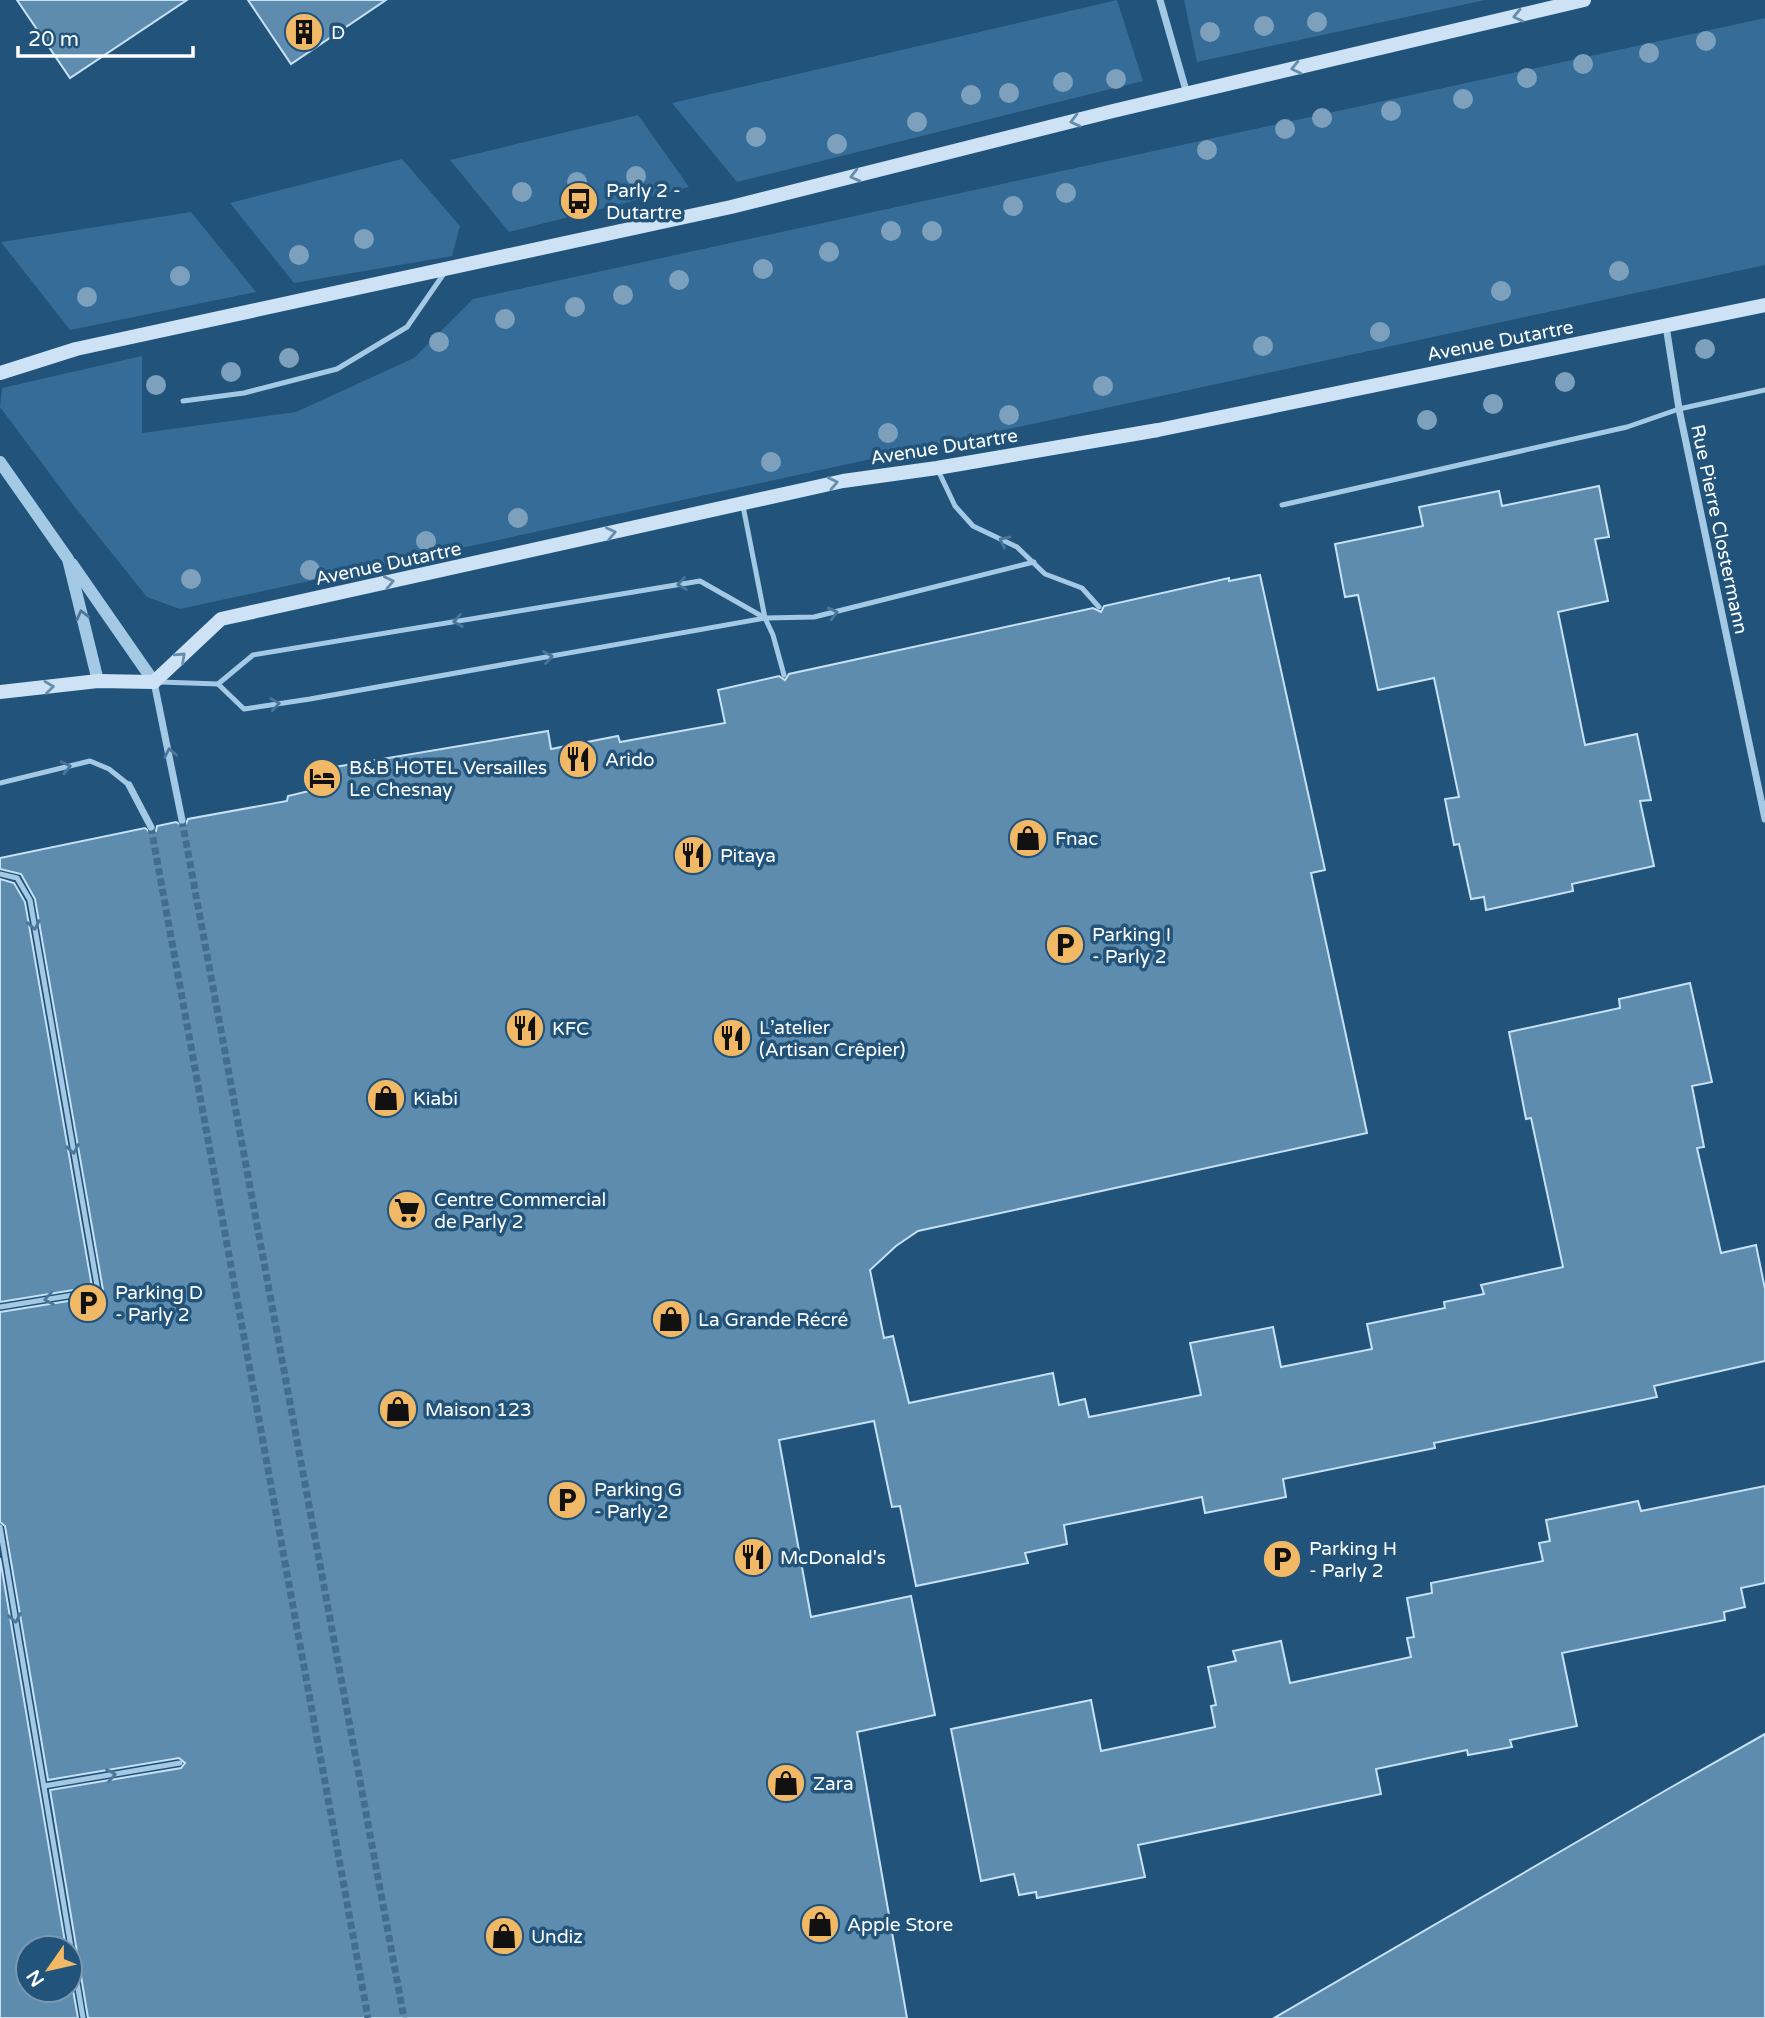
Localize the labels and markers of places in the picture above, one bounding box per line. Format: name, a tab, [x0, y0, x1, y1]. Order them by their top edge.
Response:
building icon: D	[283, 11, 325, 53]
place label: D	[331, 22, 345, 44]
bus stop icon: Parly 2 - Dutartre	[558, 180, 600, 222]
place label: Parly 2 - Dutartre	[606, 180, 682, 224]
restaurant icon: Arido	[557, 738, 599, 780]
place label: Arido	[605, 749, 655, 771]
hotel icon: B&B HOTEL Versailles Le Chesnay	[301, 757, 343, 799]
place label: B&B HOTEL Versailles Le Chesnay	[349, 757, 547, 801]
shop icon: Fnac	[1007, 817, 1049, 859]
place label: Fnac	[1055, 828, 1098, 850]
restaurant icon: Pitaya	[672, 834, 714, 876]
place label: Pitaya	[720, 845, 776, 867]
parking icon: Parking I - Parly 2	[1044, 924, 1086, 966]
place label: Parking I - Parly 2	[1092, 924, 1171, 968]
restaurant icon: KFC	[504, 1007, 546, 1049]
restaurant icon: L’atelier (Artisan Crêpier)	[711, 1017, 753, 1059]
place label: L’atelier (Artisan Crêpier)	[759, 1017, 905, 1061]
place label: KFC	[552, 1018, 589, 1040]
shop icon: Kiabi	[365, 1077, 407, 1119]
place label: Kiabi	[413, 1088, 458, 1110]
supermarket icon: Centre Commercial de Parly 2	[386, 1189, 428, 1231]
place label: Centre Commercial de Parly 2	[434, 1189, 606, 1233]
parking icon: Parking D - Parly 2	[67, 1282, 109, 1324]
place label: Parking D - Parly 2	[115, 1282, 203, 1326]
shop icon: La Grande Récré	[650, 1298, 692, 1340]
place label: La Grande Récré	[698, 1309, 848, 1331]
shop icon: Maison 123	[377, 1388, 419, 1430]
place label: Maison 123	[425, 1399, 532, 1421]
parking icon: Parking G - Parly 2	[546, 1479, 588, 1521]
place label: Parking G - Parly 2	[594, 1479, 682, 1523]
restaurant icon: McDonald's	[732, 1536, 774, 1578]
parking icon: Parking H - Parly 2	[1261, 1538, 1303, 1580]
place label: Parking H - Parly 2	[1309, 1538, 1397, 1582]
place label: McDonald's	[780, 1547, 886, 1569]
shop icon: Zara	[765, 1762, 807, 1804]
place label: Zara	[813, 1773, 854, 1795]
shop icon: Apple Store	[799, 1903, 841, 1945]
place label: Apple Store	[847, 1914, 953, 1936]
shop icon: Undiz	[483, 1915, 525, 1957]
place label: Undiz	[531, 1926, 583, 1948]

